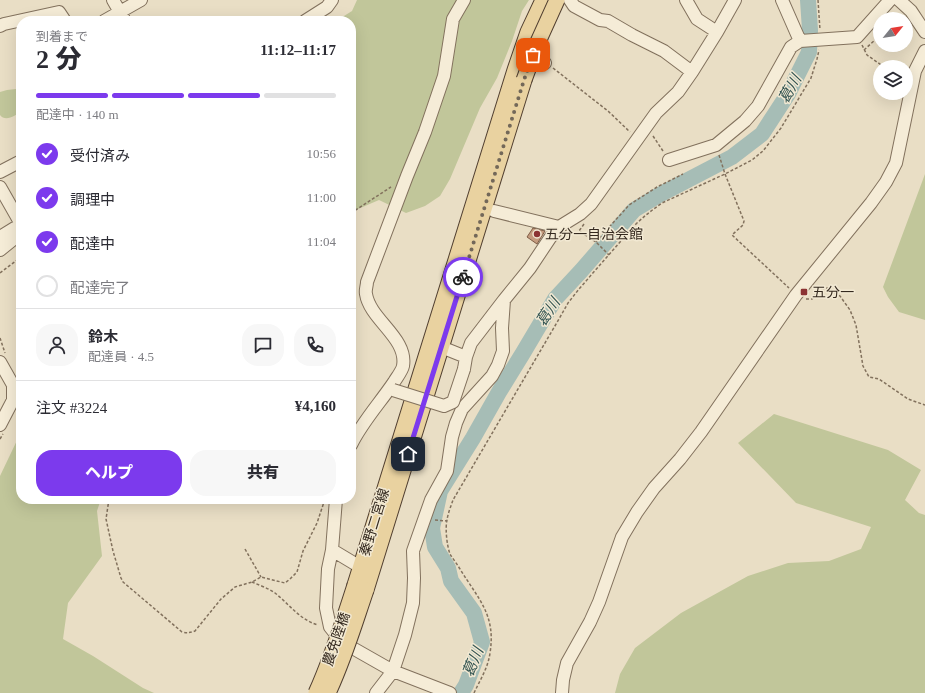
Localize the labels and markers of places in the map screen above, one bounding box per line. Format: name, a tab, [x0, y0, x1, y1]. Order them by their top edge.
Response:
pin	[516, 38, 550, 72]
place label: 五分一自治会館	[545, 227, 643, 242]
marker: 五分一自治会館	[532, 229, 542, 239]
place label: 五分一	[812, 285, 854, 300]
marker: 五分一	[799, 287, 809, 297]
pin	[391, 437, 425, 471]

